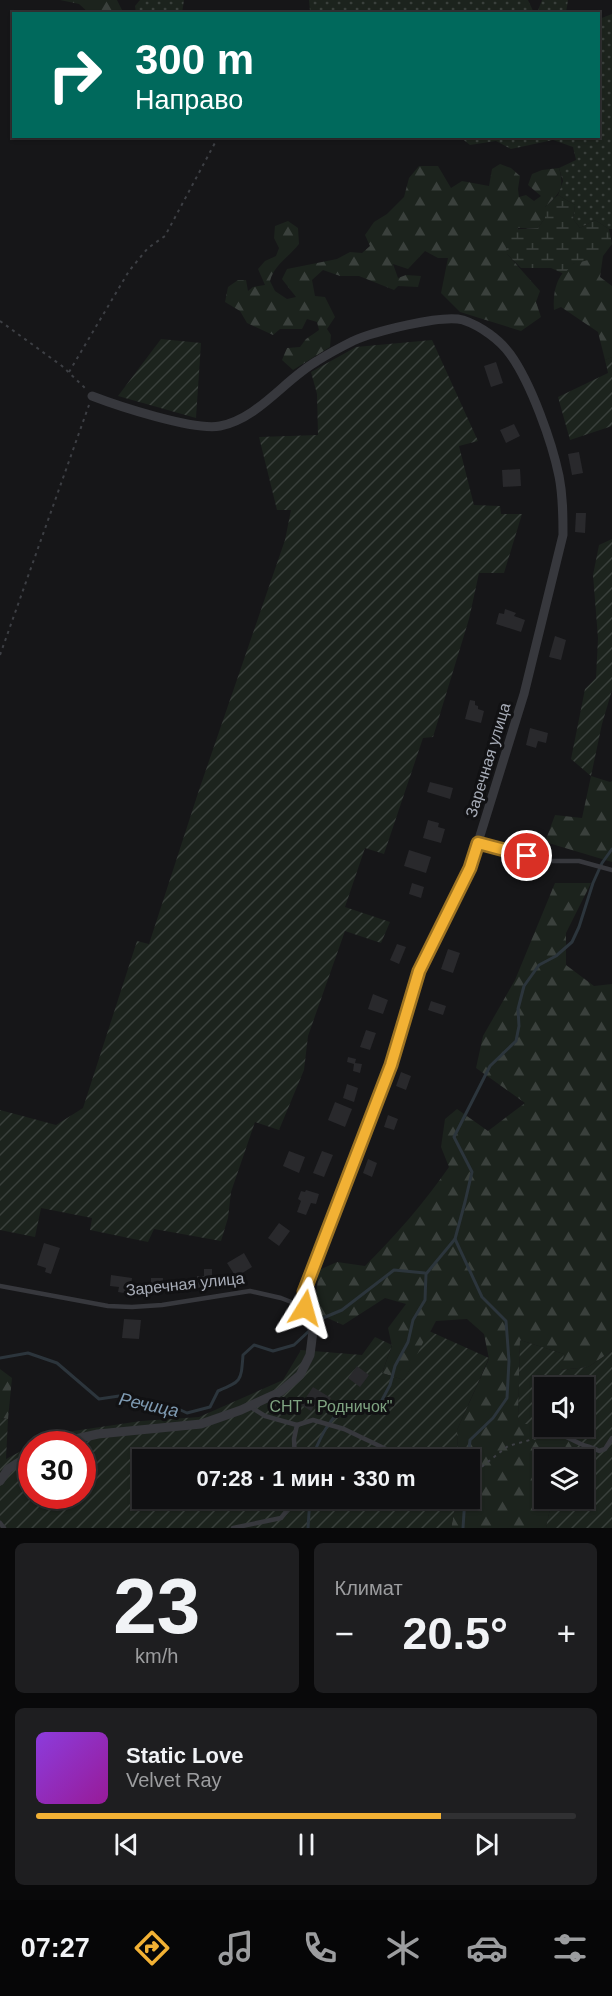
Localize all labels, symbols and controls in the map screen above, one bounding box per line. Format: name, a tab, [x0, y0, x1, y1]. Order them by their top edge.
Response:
icon: right	[36, 36, 114, 114]
text: 300 m	[135, 36, 254, 83]
text: Направо	[135, 85, 243, 115]
street label: Заречная улица	[462, 701, 514, 819]
pin	[501, 830, 552, 881]
icon: arrive	[510, 839, 543, 872]
street label: Заречная улица	[125, 1269, 245, 1299]
position arrow	[273, 1276, 337, 1340]
map controls	[534, 1377, 594, 1509]
button: sound	[534, 1377, 594, 1437]
water label: Речица	[117, 1389, 181, 1421]
park label: СНТ " Родничок"	[270, 1398, 393, 1415]
speed limit sign: 30	[18, 1431, 96, 1509]
button: layers	[534, 1449, 594, 1509]
text: 07:28 · 1 мин · 330 m	[196, 1466, 416, 1491]
text: 23	[113, 1562, 200, 1650]
text: Климат	[335, 1577, 403, 1599]
text: 20.5°	[402, 1608, 508, 1659]
text: −	[335, 1615, 354, 1652]
text: +	[557, 1615, 576, 1652]
text: km/h	[135, 1645, 178, 1667]
text: Static Love	[126, 1743, 243, 1768]
text: Velvet Ray	[126, 1769, 222, 1791]
icon: previous	[110, 1828, 143, 1861]
icon: pause	[290, 1828, 323, 1861]
icon: next	[470, 1828, 503, 1861]
icon: directions	[131, 1927, 173, 1969]
icon: music	[215, 1927, 257, 1969]
icon: phone	[299, 1927, 341, 1969]
icon: climate	[382, 1927, 424, 1969]
icon: car	[466, 1927, 508, 1969]
icon: filters	[549, 1927, 591, 1969]
text: 07:27	[21, 1933, 90, 1963]

